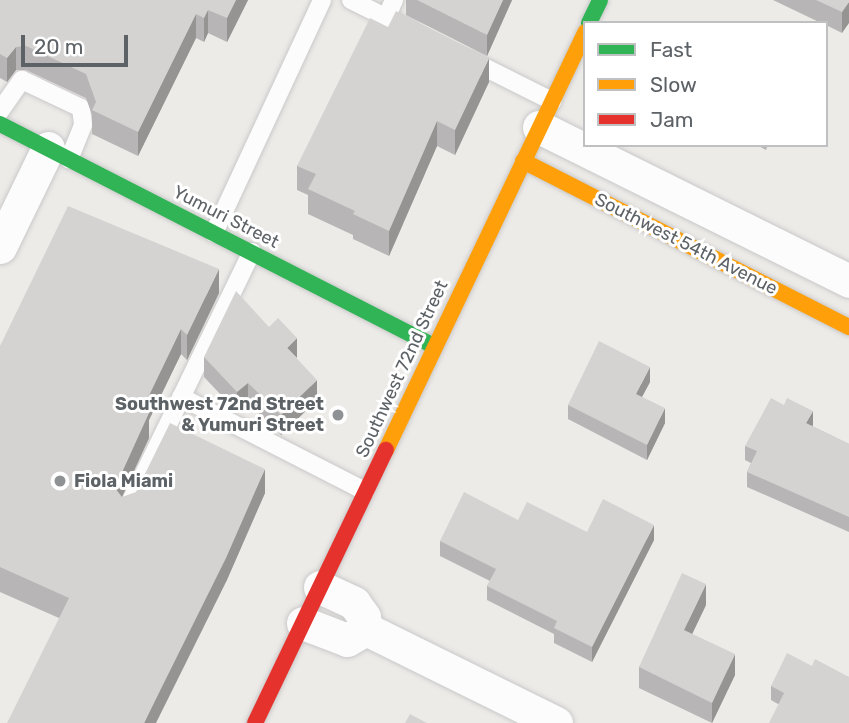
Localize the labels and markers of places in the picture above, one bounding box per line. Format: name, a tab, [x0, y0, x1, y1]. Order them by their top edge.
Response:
place label: Southwest 72nd Street & Yumuri Street	[115, 394, 324, 436]
marker: Southwest 72nd Street & Yumuri Street	[330, 407, 346, 423]
place label: Fiola Miami	[74, 470, 173, 492]
marker: Fiola Miami	[52, 473, 68, 489]

